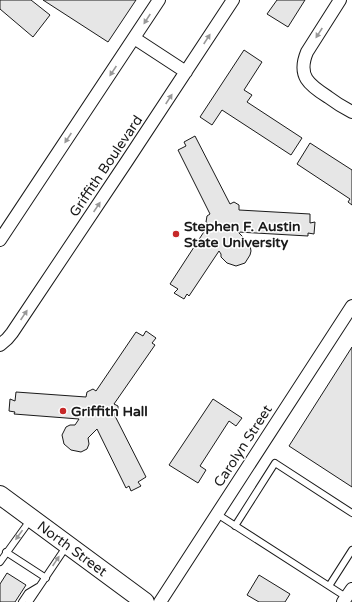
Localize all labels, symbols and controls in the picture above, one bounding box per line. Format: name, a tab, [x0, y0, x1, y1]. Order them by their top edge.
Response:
one-way arrow	[143, 13, 150, 25]
one-way arrow	[315, 28, 323, 38]
one-way arrow	[203, 34, 211, 44]
one-way arrow	[109, 65, 116, 76]
one-way arrow	[165, 93, 172, 105]
street label: Griffith Boulevard	[66, 112, 146, 220]
one-way arrow	[64, 133, 72, 143]
one-way arrow	[93, 202, 101, 212]
place label: Stephen F. Austin State University	[184, 218, 301, 251]
marker: Stephen F. Austin State University	[171, 229, 181, 239]
one-way arrow	[20, 310, 28, 320]
street label: Carolyn Street	[210, 401, 276, 490]
place label: Griffith Hall	[71, 403, 148, 420]
marker: Griffith Hall	[58, 406, 68, 416]
street label: North Street	[34, 517, 111, 580]
one-way arrow	[15, 530, 23, 540]
one-way arrow	[52, 556, 60, 567]

